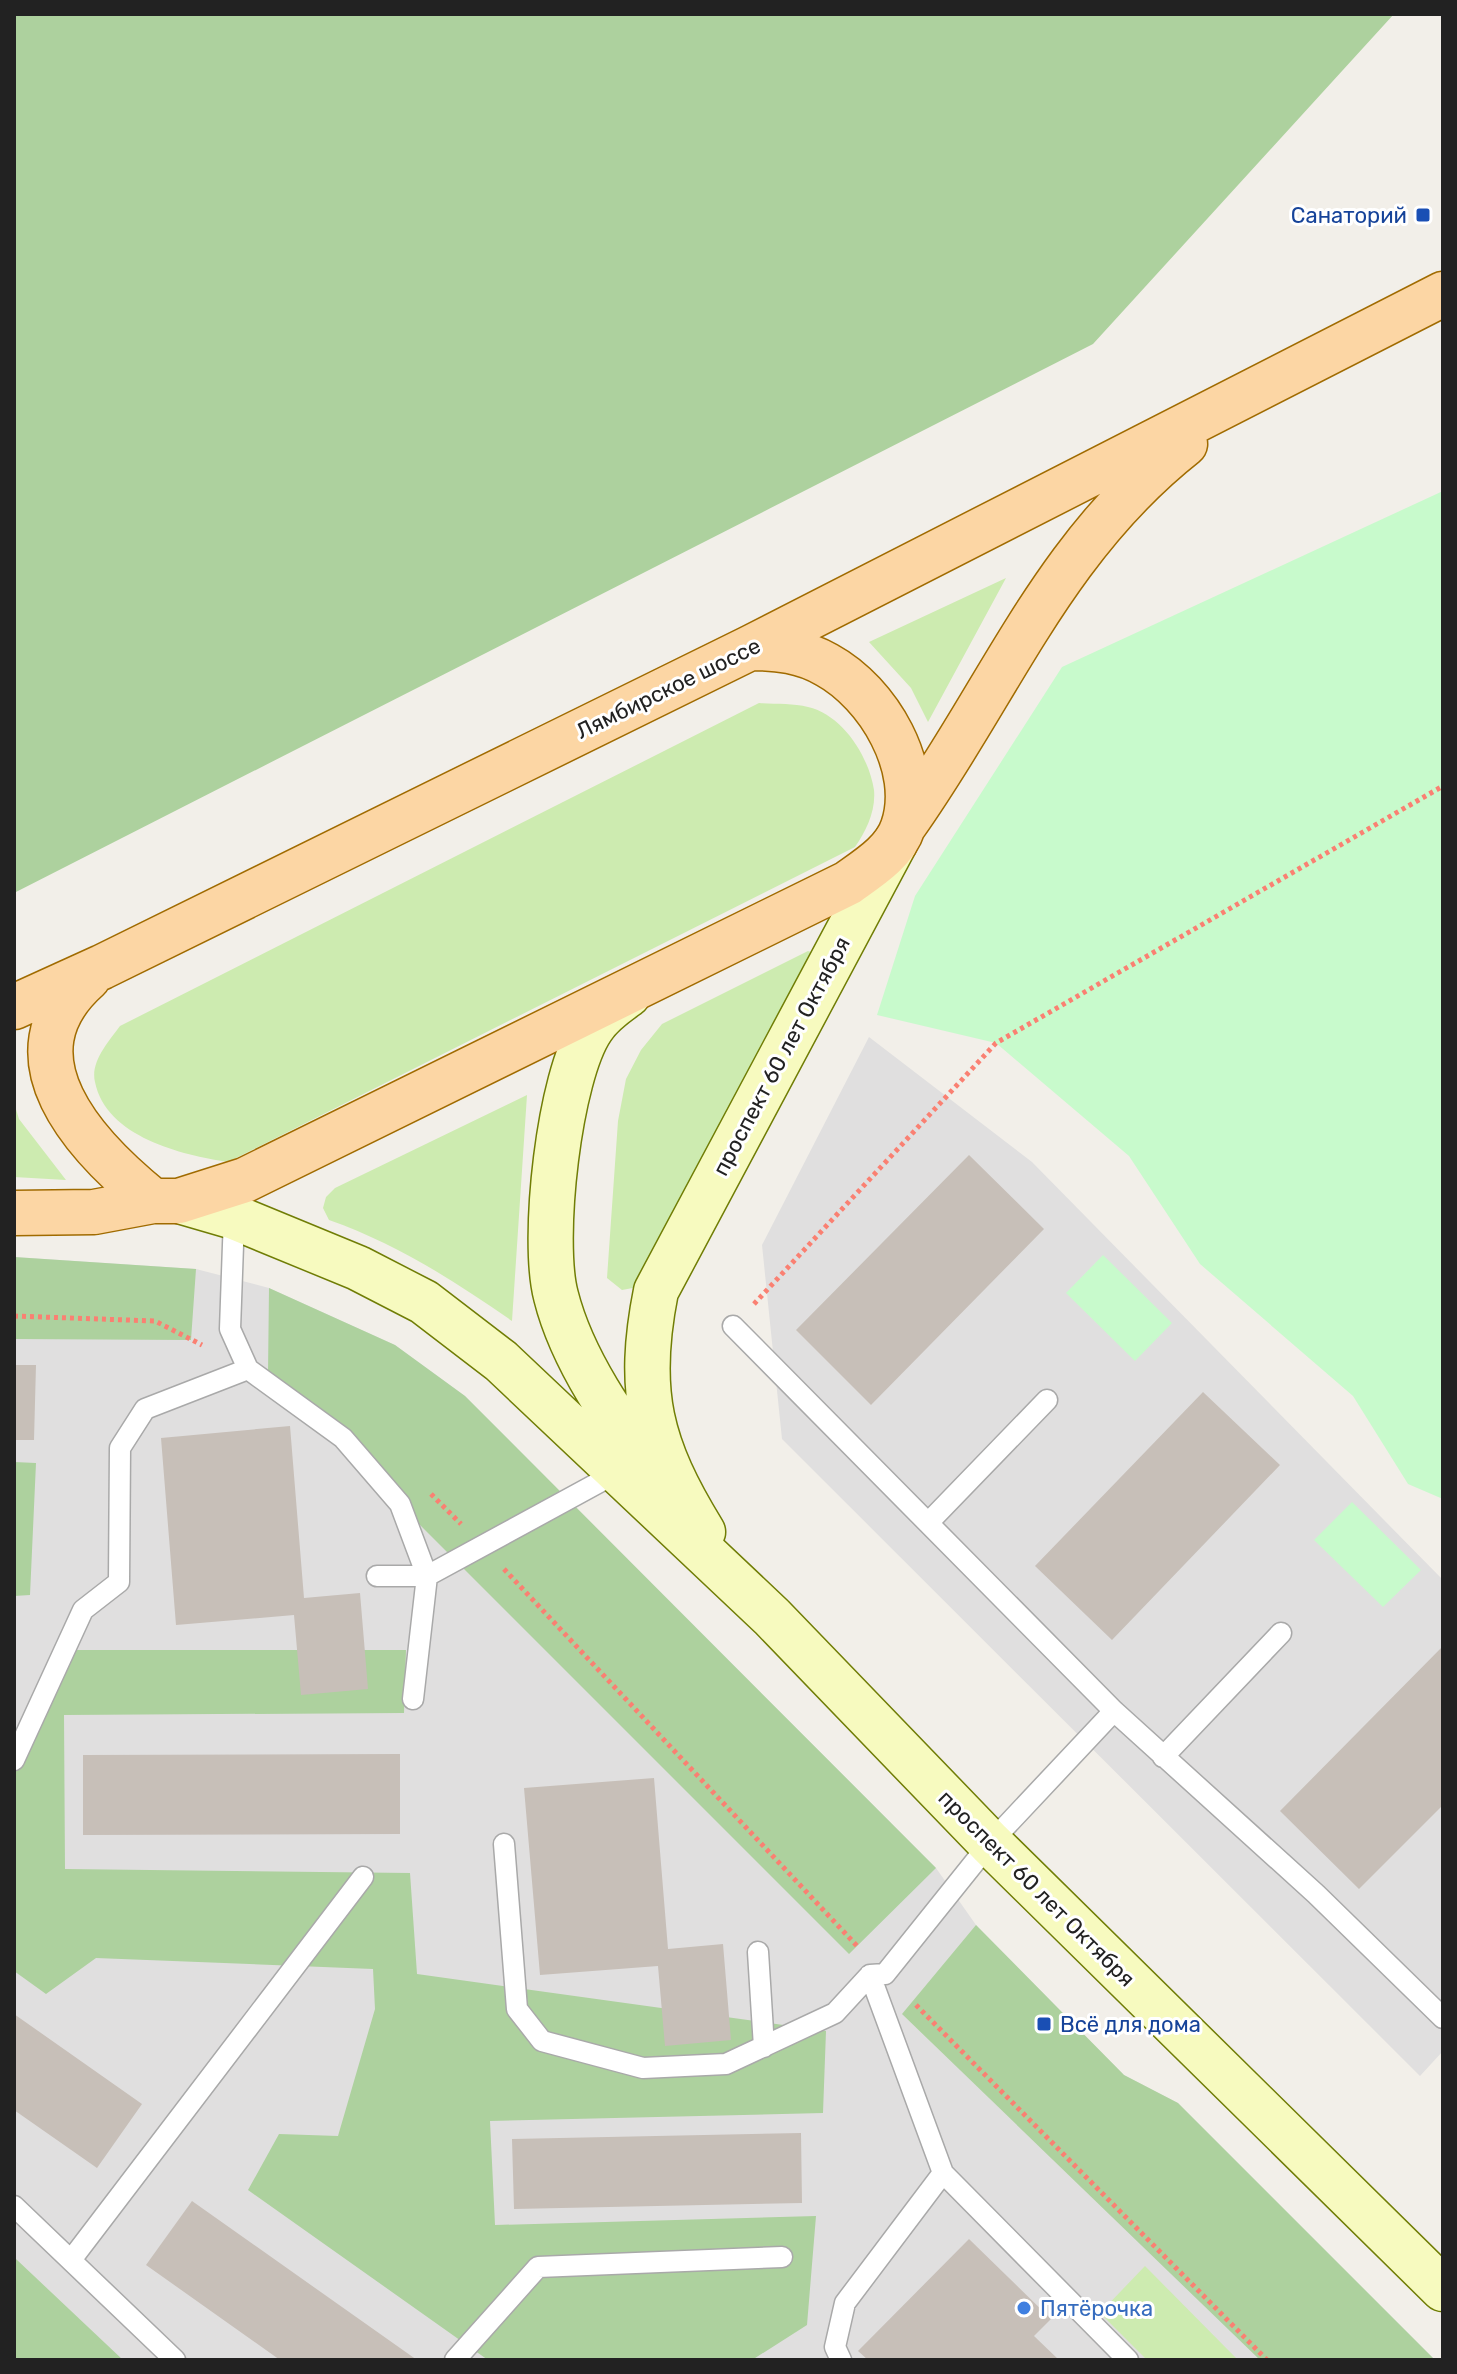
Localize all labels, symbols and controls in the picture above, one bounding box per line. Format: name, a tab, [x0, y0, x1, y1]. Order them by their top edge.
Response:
place label: Санаторий	[1291, 202, 1407, 229]
marker: Санаторий	[1414, 206, 1432, 224]
street label: Лямбирское шоссе	[571, 632, 765, 745]
street label: проспект 60 лет Октября	[707, 932, 856, 1180]
street label: проспект 60 лет Октября	[933, 1784, 1141, 1992]
place label: Всё для дома	[1060, 2011, 1201, 2038]
marker: Всё для дома	[1035, 2015, 1053, 2033]
place label: Пятёрочка	[1040, 2295, 1153, 2322]
marker: Пятёрочка	[1015, 2299, 1033, 2317]

